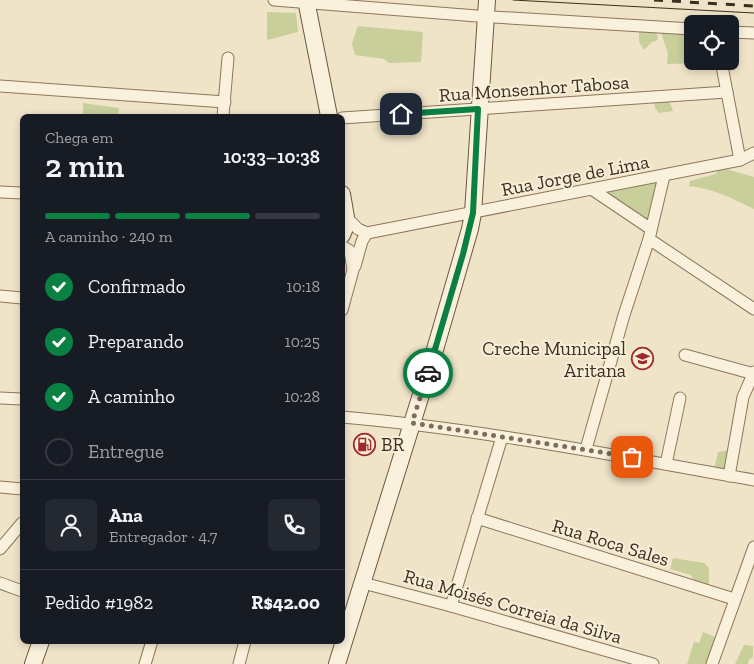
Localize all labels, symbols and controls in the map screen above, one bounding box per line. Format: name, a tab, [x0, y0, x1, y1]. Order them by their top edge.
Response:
map controls	[684, 15, 739, 70]
button: locate	[684, 15, 739, 70]
street label: Rua Monsenhor Tabosa	[438, 70, 630, 107]
pin	[380, 93, 422, 135]
icon: home	[387, 100, 415, 128]
text: Chega em	[45, 128, 113, 147]
text: 10:33–10:38	[223, 145, 320, 168]
text: 2 min	[45, 147, 124, 185]
street label: Rua Jorge de Lima	[499, 150, 651, 201]
text: A caminho · 240 m	[45, 227, 173, 246]
icon: check	[45, 273, 73, 301]
text: Confirmado	[88, 275, 185, 298]
text: 10:18	[286, 277, 320, 296]
icon: check	[45, 328, 73, 356]
text: Preparando	[88, 330, 184, 353]
text: 10:25	[285, 332, 320, 351]
place label: Creche Municipal Aritana	[482, 337, 626, 382]
school or university icon: Creche Municipal Aritana	[630, 347, 654, 371]
courier	[403, 348, 453, 398]
icon: car	[414, 359, 442, 387]
icon: check	[45, 383, 73, 411]
text: A caminho	[88, 385, 175, 408]
text: 10:28	[284, 387, 320, 406]
fuel station icon: BR	[353, 432, 377, 456]
place label: BR	[381, 433, 404, 456]
pin	[611, 436, 653, 478]
text: Entregue	[88, 440, 164, 463]
icon: bag	[618, 443, 646, 471]
button: person	[45, 499, 97, 551]
button: phone	[268, 499, 320, 551]
text: Ana	[109, 504, 143, 527]
street label: Rua Roca Sales	[550, 514, 672, 571]
text: Entregador · 4.7	[109, 527, 217, 546]
street label: Rua Moisés Correia da Silva	[401, 564, 625, 649]
text: Pedido #1982	[45, 591, 153, 614]
text: R$42.00	[251, 591, 320, 614]

